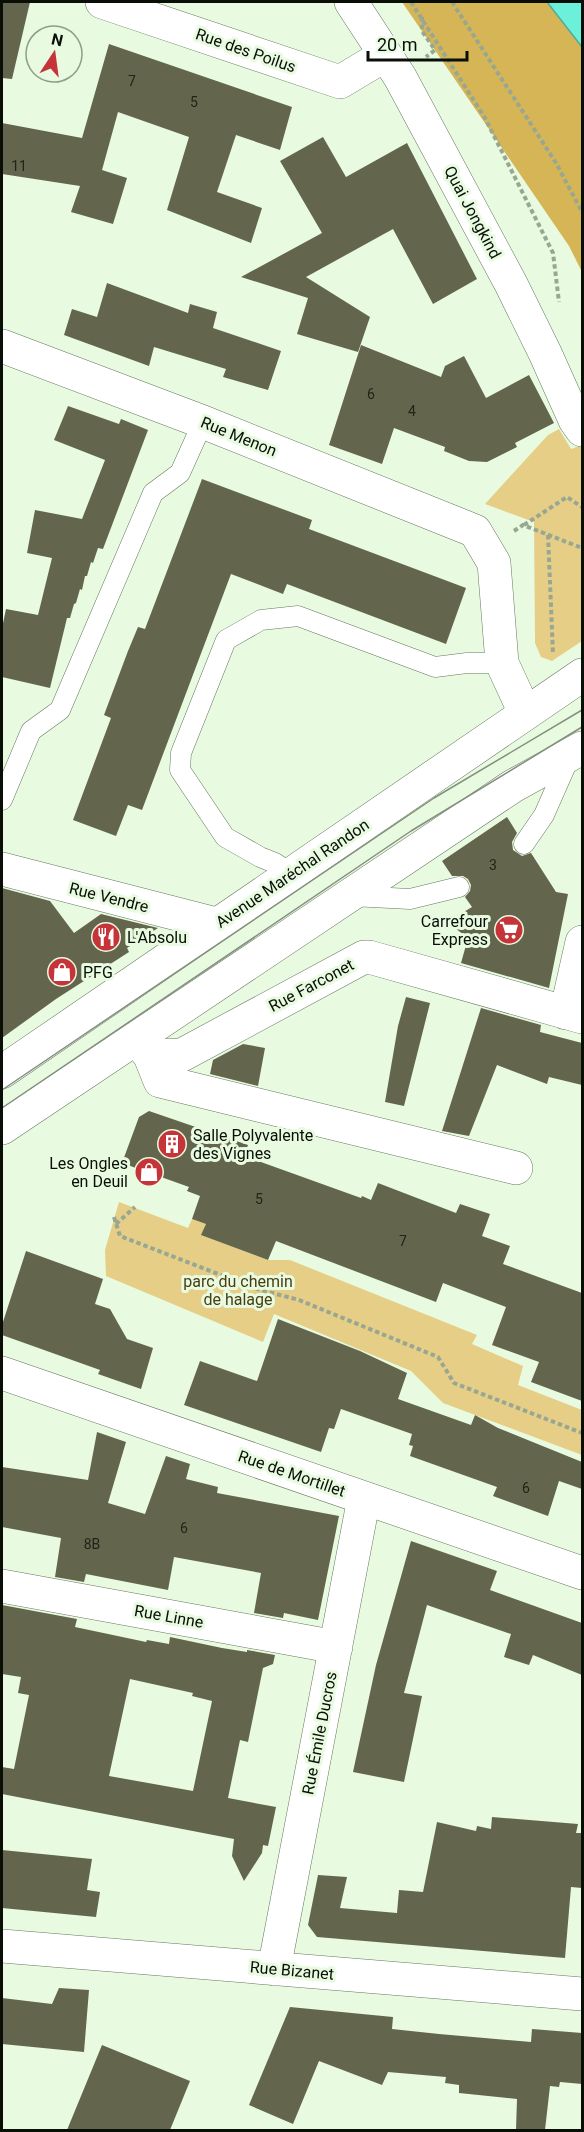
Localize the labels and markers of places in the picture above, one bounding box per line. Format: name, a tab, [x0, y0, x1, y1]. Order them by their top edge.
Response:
place label: Carrefour Express	[421, 912, 489, 949]
supermarket icon: Carrefour Express	[493, 914, 525, 946]
restaurant icon: L'Absolu	[90, 921, 122, 953]
place label: L'Absolu	[127, 928, 187, 947]
shop icon: PFG	[46, 956, 78, 988]
place label: PFG	[83, 963, 113, 982]
place label: Salle Polyvalente des Vignes	[193, 1126, 313, 1163]
building icon: Salle Polyvalente des Vignes	[156, 1128, 188, 1160]
place label: Les Ongles en Deuil	[49, 1154, 128, 1191]
shop icon: Les Ongles en Deuil	[133, 1156, 165, 1188]

